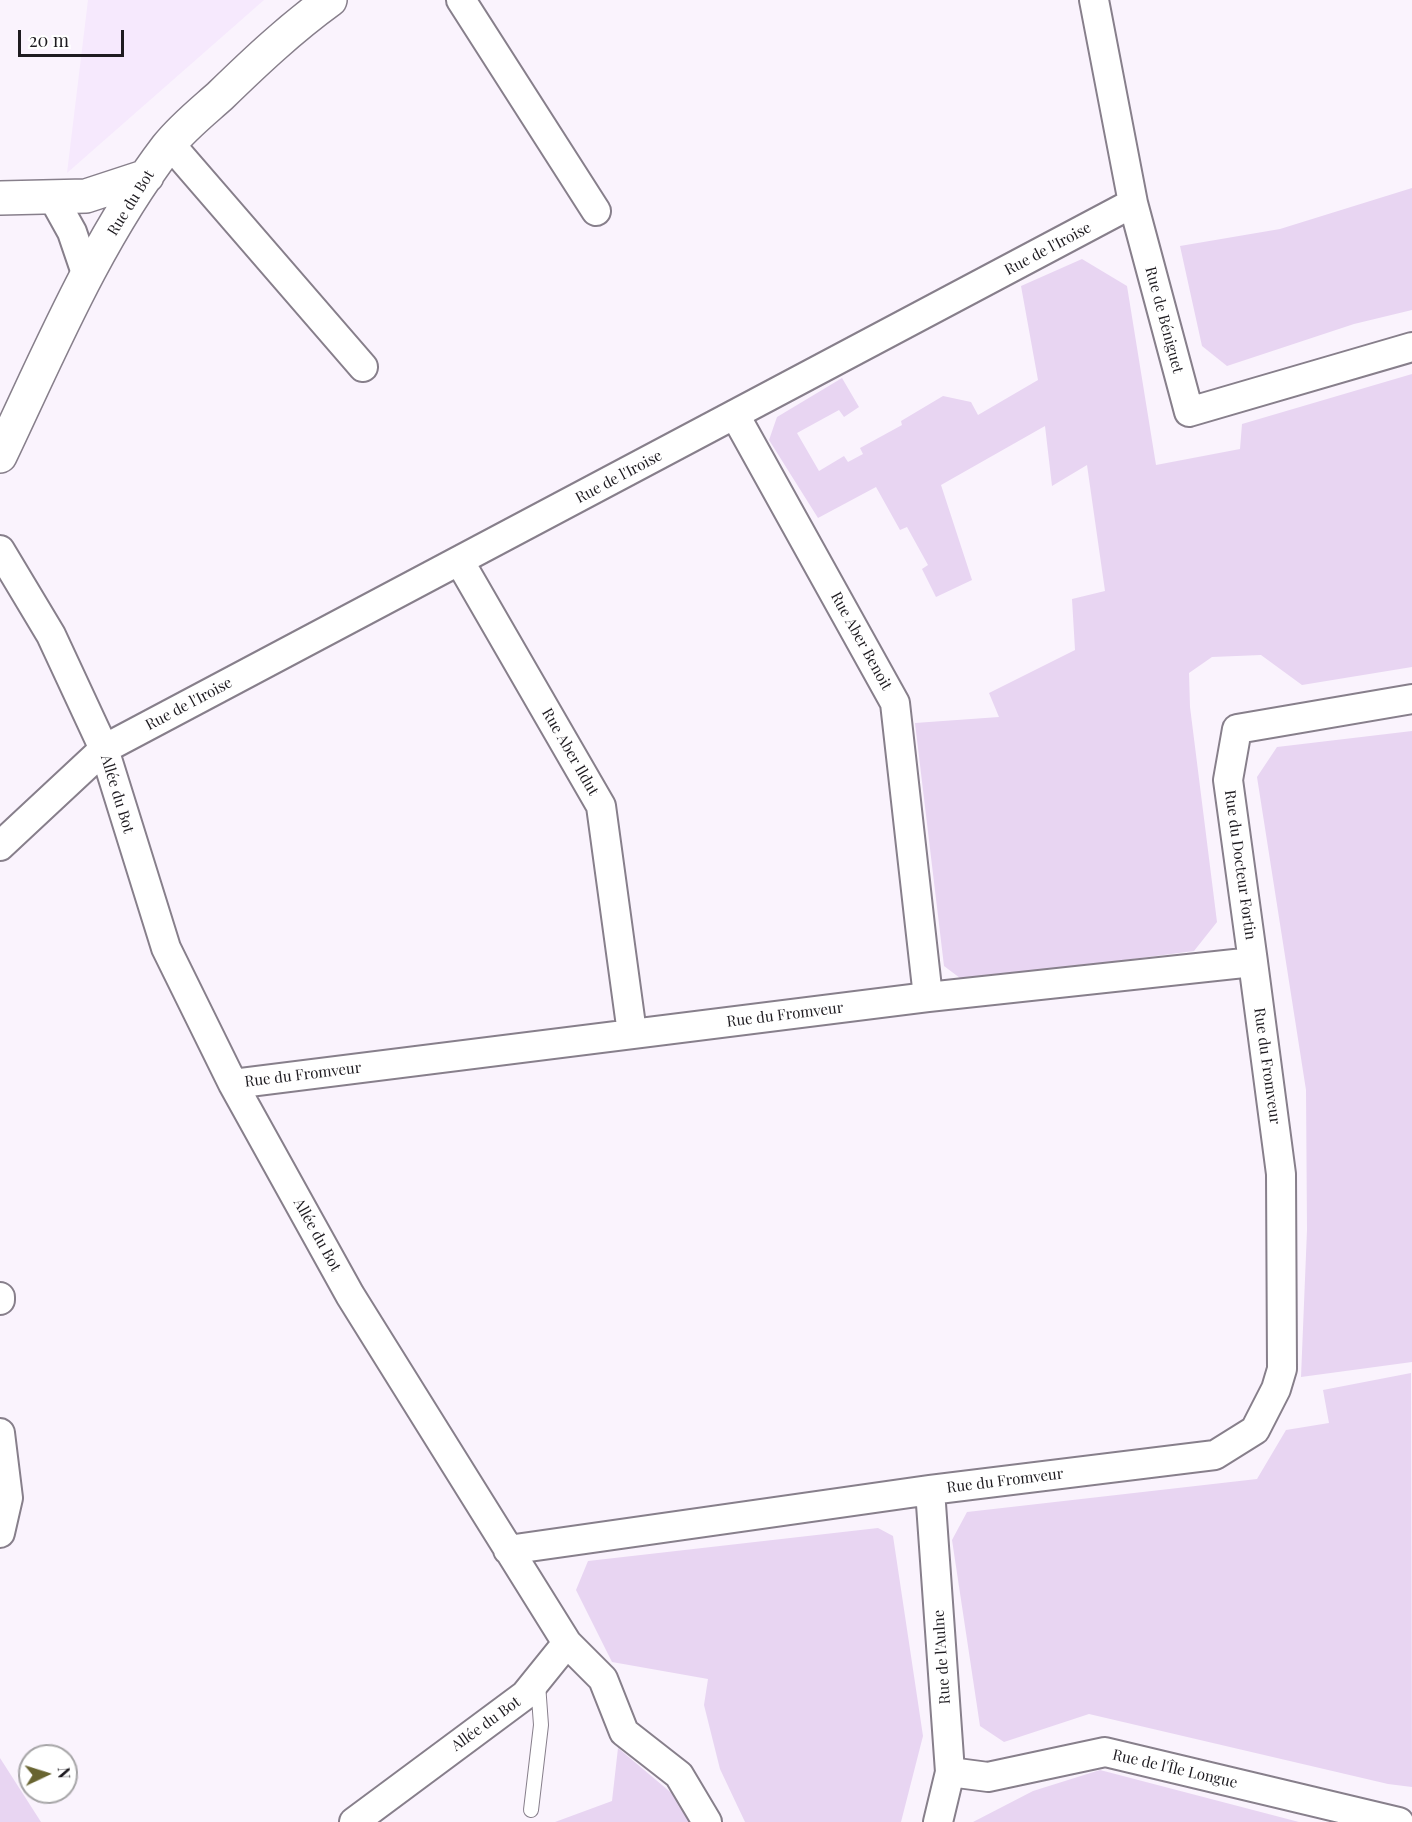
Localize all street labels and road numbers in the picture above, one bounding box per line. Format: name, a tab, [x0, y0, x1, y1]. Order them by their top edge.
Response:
street label: Rue du Bot	[104, 167, 158, 239]
street label: Rue de l'Iroise	[1002, 219, 1094, 279]
street label: Rue de Béniguet	[1141, 265, 1187, 375]
street label: Rue de l'Iroise	[573, 447, 665, 507]
street label: Rue Aber Benoit	[827, 589, 895, 693]
street label: Rue de l'Iroise	[143, 674, 235, 734]
street label: Rue Aber Ildut	[538, 705, 602, 799]
street label: Allée du Bot	[97, 753, 137, 835]
street label: Rue du Docteur Fortin	[1221, 789, 1259, 941]
street label: Rue du Fromveur	[726, 999, 844, 1031]
street label: Rue du Fromveur	[1250, 1007, 1284, 1125]
street label: Rue du Fromveur	[244, 1059, 362, 1091]
street label: Allée du Bot	[290, 1195, 344, 1275]
street label: Rue du Fromveur	[946, 1465, 1064, 1497]
street label: Rue de l'Aulne	[930, 1609, 954, 1705]
street label: Allée du Bot	[448, 1693, 524, 1755]
street label: Rue de l'Île Longue	[1111, 1746, 1239, 1792]

